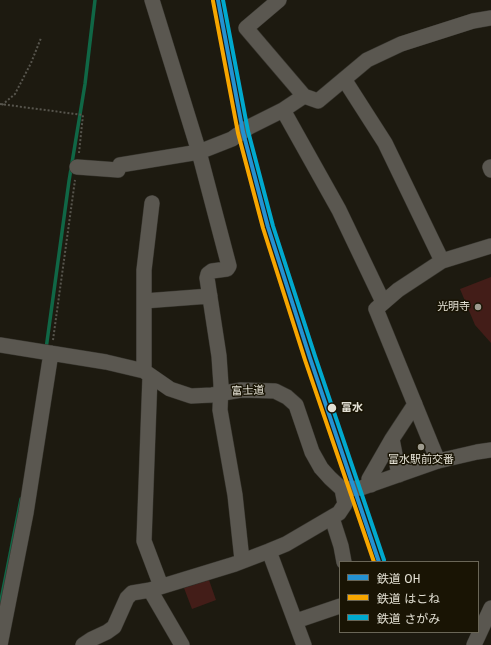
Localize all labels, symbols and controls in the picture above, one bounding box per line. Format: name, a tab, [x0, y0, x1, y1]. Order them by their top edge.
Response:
place label: 光明寺	[437, 300, 470, 314]
marker: 光明寺	[473, 302, 483, 312]
street label: 富士道	[231, 384, 265, 398]
place label: 富水	[341, 401, 363, 415]
marker: 富水	[326, 402, 338, 414]
marker: 富水駅前交番	[416, 442, 426, 452]
place label: 富水駅前交番	[388, 453, 454, 467]
legend	[339, 561, 479, 633]
text: 鉄道 OH	[377, 572, 421, 586]
text: 鉄道 はこね	[377, 592, 440, 606]
text: 鉄道 さがみ	[377, 612, 440, 626]

